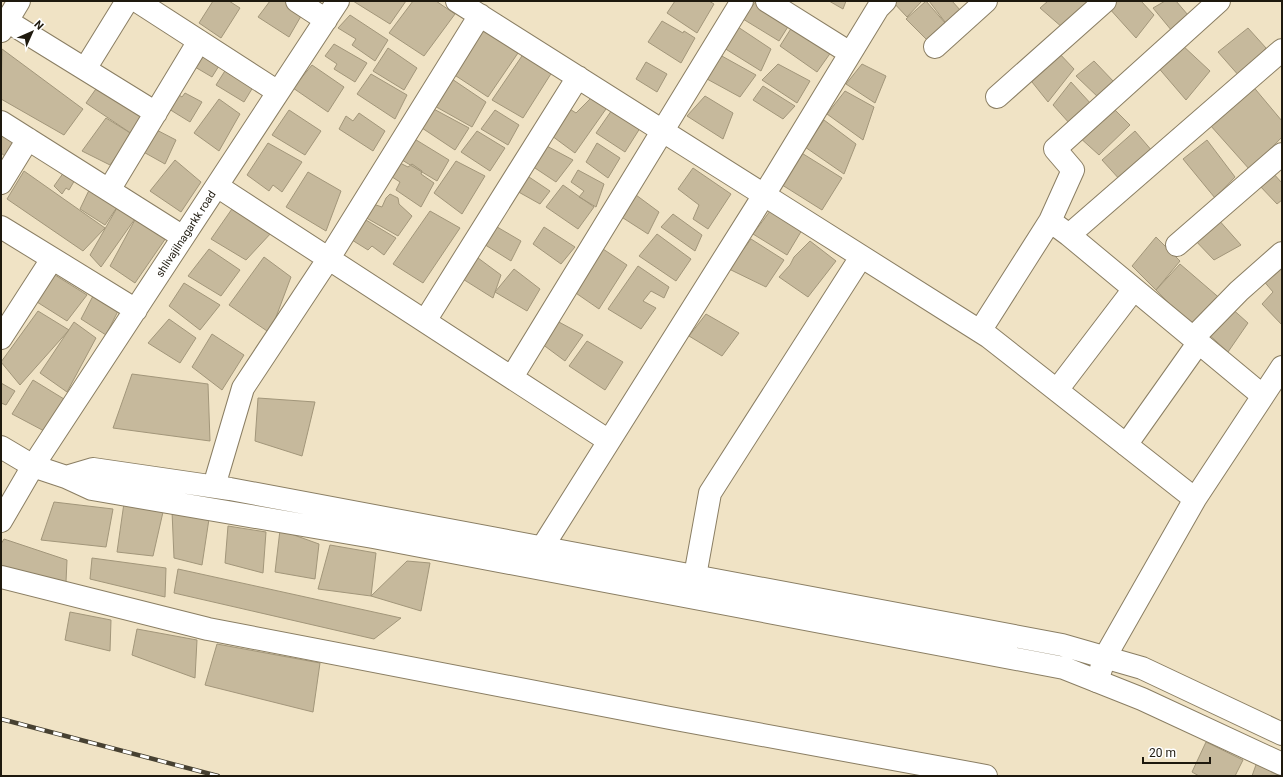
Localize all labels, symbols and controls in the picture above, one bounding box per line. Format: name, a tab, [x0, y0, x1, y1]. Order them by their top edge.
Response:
north arrow	[12, 12, 52, 52]
text: N	[31, 18, 46, 33]
street label: shlivajilnagarkk road	[153, 188, 219, 280]
scale bar	[1143, 739, 1210, 765]
text: 20 m	[1149, 746, 1176, 760]

